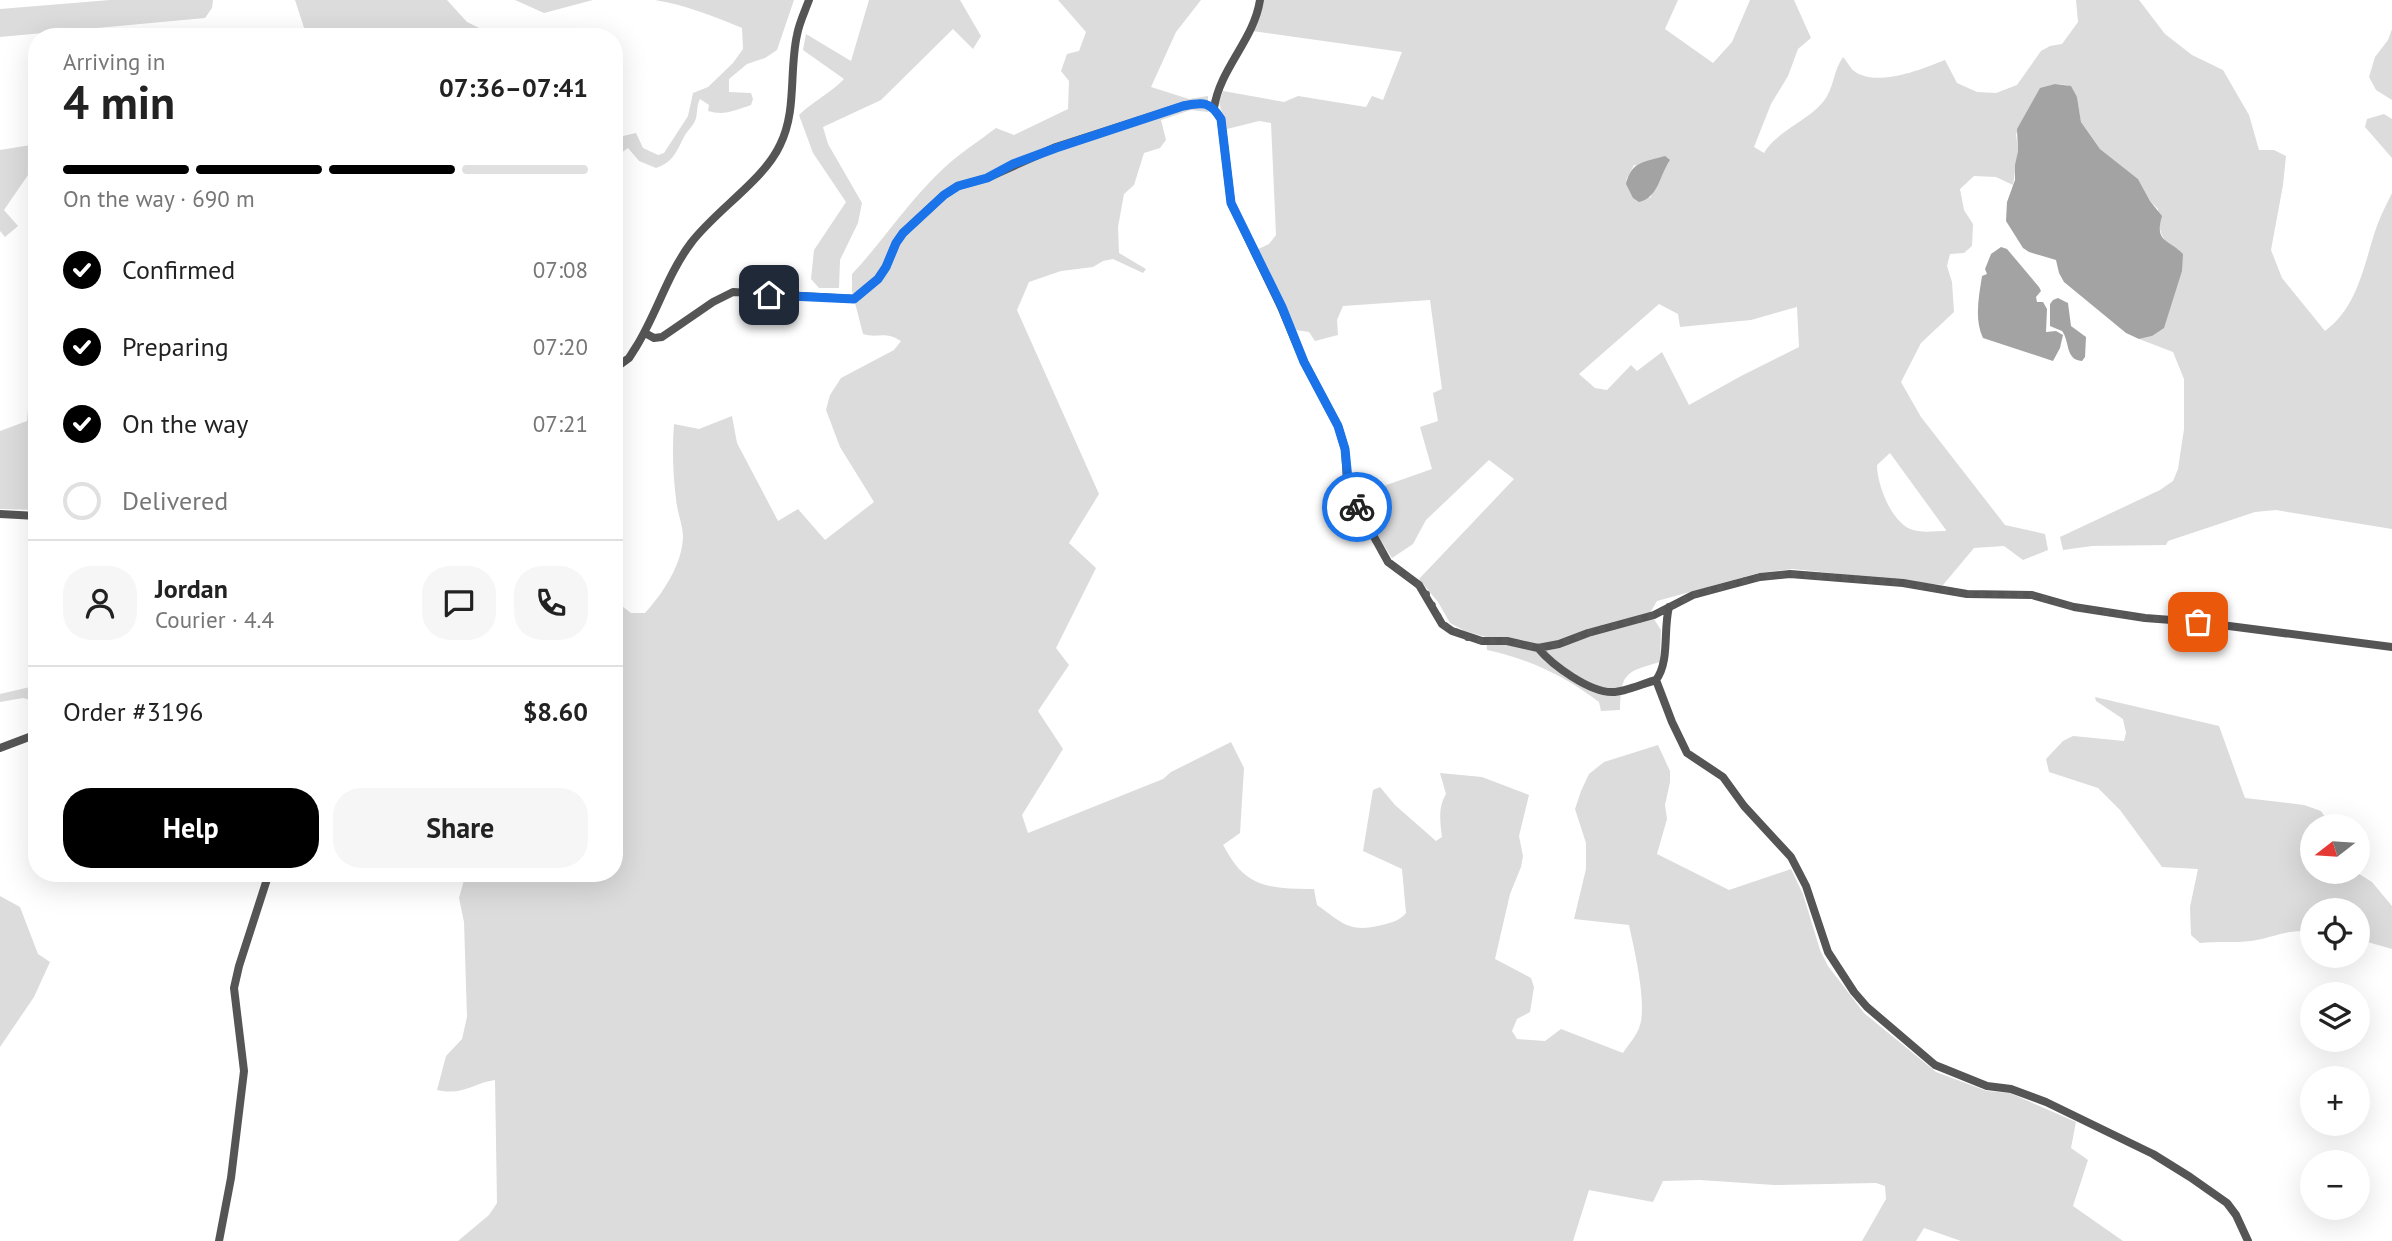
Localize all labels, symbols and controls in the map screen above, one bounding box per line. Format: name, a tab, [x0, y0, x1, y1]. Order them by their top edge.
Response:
text: Arriving in	[63, 47, 165, 76]
text: 07:36–07:41	[439, 71, 588, 104]
text: 4 min	[63, 72, 175, 132]
text: On the way · 690 m	[63, 184, 255, 213]
icon: check	[63, 251, 101, 289]
text: Confirmed	[122, 253, 235, 286]
text: 07:08	[533, 255, 588, 284]
pin	[739, 265, 799, 325]
icon: home	[750, 276, 788, 314]
icon: check	[63, 328, 101, 366]
text: Preparing	[122, 330, 229, 363]
text: 07:20	[533, 332, 588, 361]
icon: check	[63, 405, 101, 443]
text: On the way	[122, 407, 248, 440]
text: 07:21	[533, 409, 588, 438]
courier	[1322, 472, 1392, 542]
text: Delivered	[122, 484, 228, 517]
icon: bike	[1338, 488, 1376, 526]
button: person	[63, 566, 137, 640]
button: chat	[422, 566, 496, 640]
button: phone	[514, 566, 588, 640]
text: Jordan	[155, 572, 228, 605]
pin	[2168, 592, 2228, 652]
icon: bag	[2179, 603, 2217, 641]
text: Courier · 4.4	[155, 605, 274, 634]
text: Order #3196	[63, 695, 203, 728]
text: $8.60	[523, 695, 588, 728]
button: Help	[63, 788, 319, 868]
button: Share	[333, 788, 588, 868]
north arrow	[2300, 814, 2370, 884]
map controls	[2300, 814, 2370, 1220]
button: locate	[2300, 898, 2370, 968]
button: layers	[2300, 982, 2370, 1052]
button: +	[2300, 1066, 2370, 1136]
button: −	[2300, 1150, 2370, 1220]

